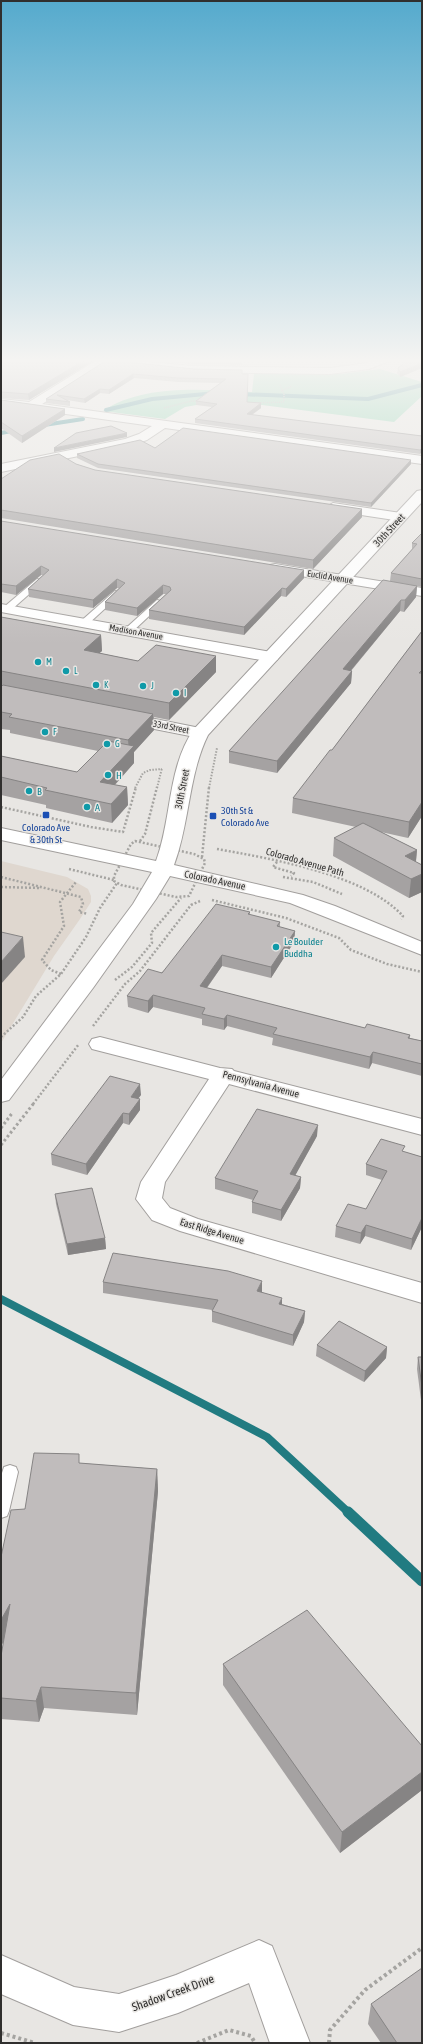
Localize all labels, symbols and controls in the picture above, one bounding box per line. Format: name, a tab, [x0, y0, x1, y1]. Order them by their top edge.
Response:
street label: 30th Street	[371, 511, 407, 549]
street label: Euclid Avenue	[306, 568, 354, 586]
street label: Madison Avenue	[108, 622, 164, 642]
marker: M	[33, 657, 43, 667]
place label: M	[46, 657, 52, 667]
marker: L	[61, 666, 71, 676]
place label: L	[74, 666, 78, 676]
marker: K	[91, 680, 101, 690]
place label: K	[104, 680, 109, 690]
marker: J	[138, 681, 148, 691]
place label: J	[151, 681, 154, 691]
marker: I	[171, 688, 181, 698]
place label: I	[184, 688, 186, 698]
street label: 33rd Street	[152, 719, 190, 735]
marker: F	[40, 727, 50, 737]
place label: F	[53, 727, 57, 737]
marker: G	[102, 739, 112, 749]
place label: G	[115, 739, 120, 749]
street label: 30th Street	[173, 768, 191, 810]
marker: H	[103, 770, 113, 780]
place label: H	[116, 770, 122, 781]
marker: B	[24, 786, 34, 796]
place label: B	[37, 786, 42, 797]
marker: A	[82, 802, 92, 812]
place label: A	[95, 802, 100, 813]
place label: 30th St & Colorado Ave	[221, 805, 270, 828]
marker: Colorado Ave & 30th St	[41, 810, 51, 820]
marker: 30th St & Colorado Ave	[208, 811, 218, 821]
place label: Colorado Ave & 30th St	[22, 822, 71, 845]
street label: Colorado Avenue Path	[265, 846, 345, 878]
street label: Colorado Avenue	[183, 868, 247, 892]
place label: Le Boulder Buddha	[284, 936, 324, 959]
marker: Le Boulder Buddha	[271, 942, 281, 952]
street label: Pennsylvania Avenue	[222, 1068, 301, 1100]
street label: East Ridge Avenue	[179, 1216, 246, 1246]
street label: Shadow Creek Drive	[130, 1972, 216, 2014]

